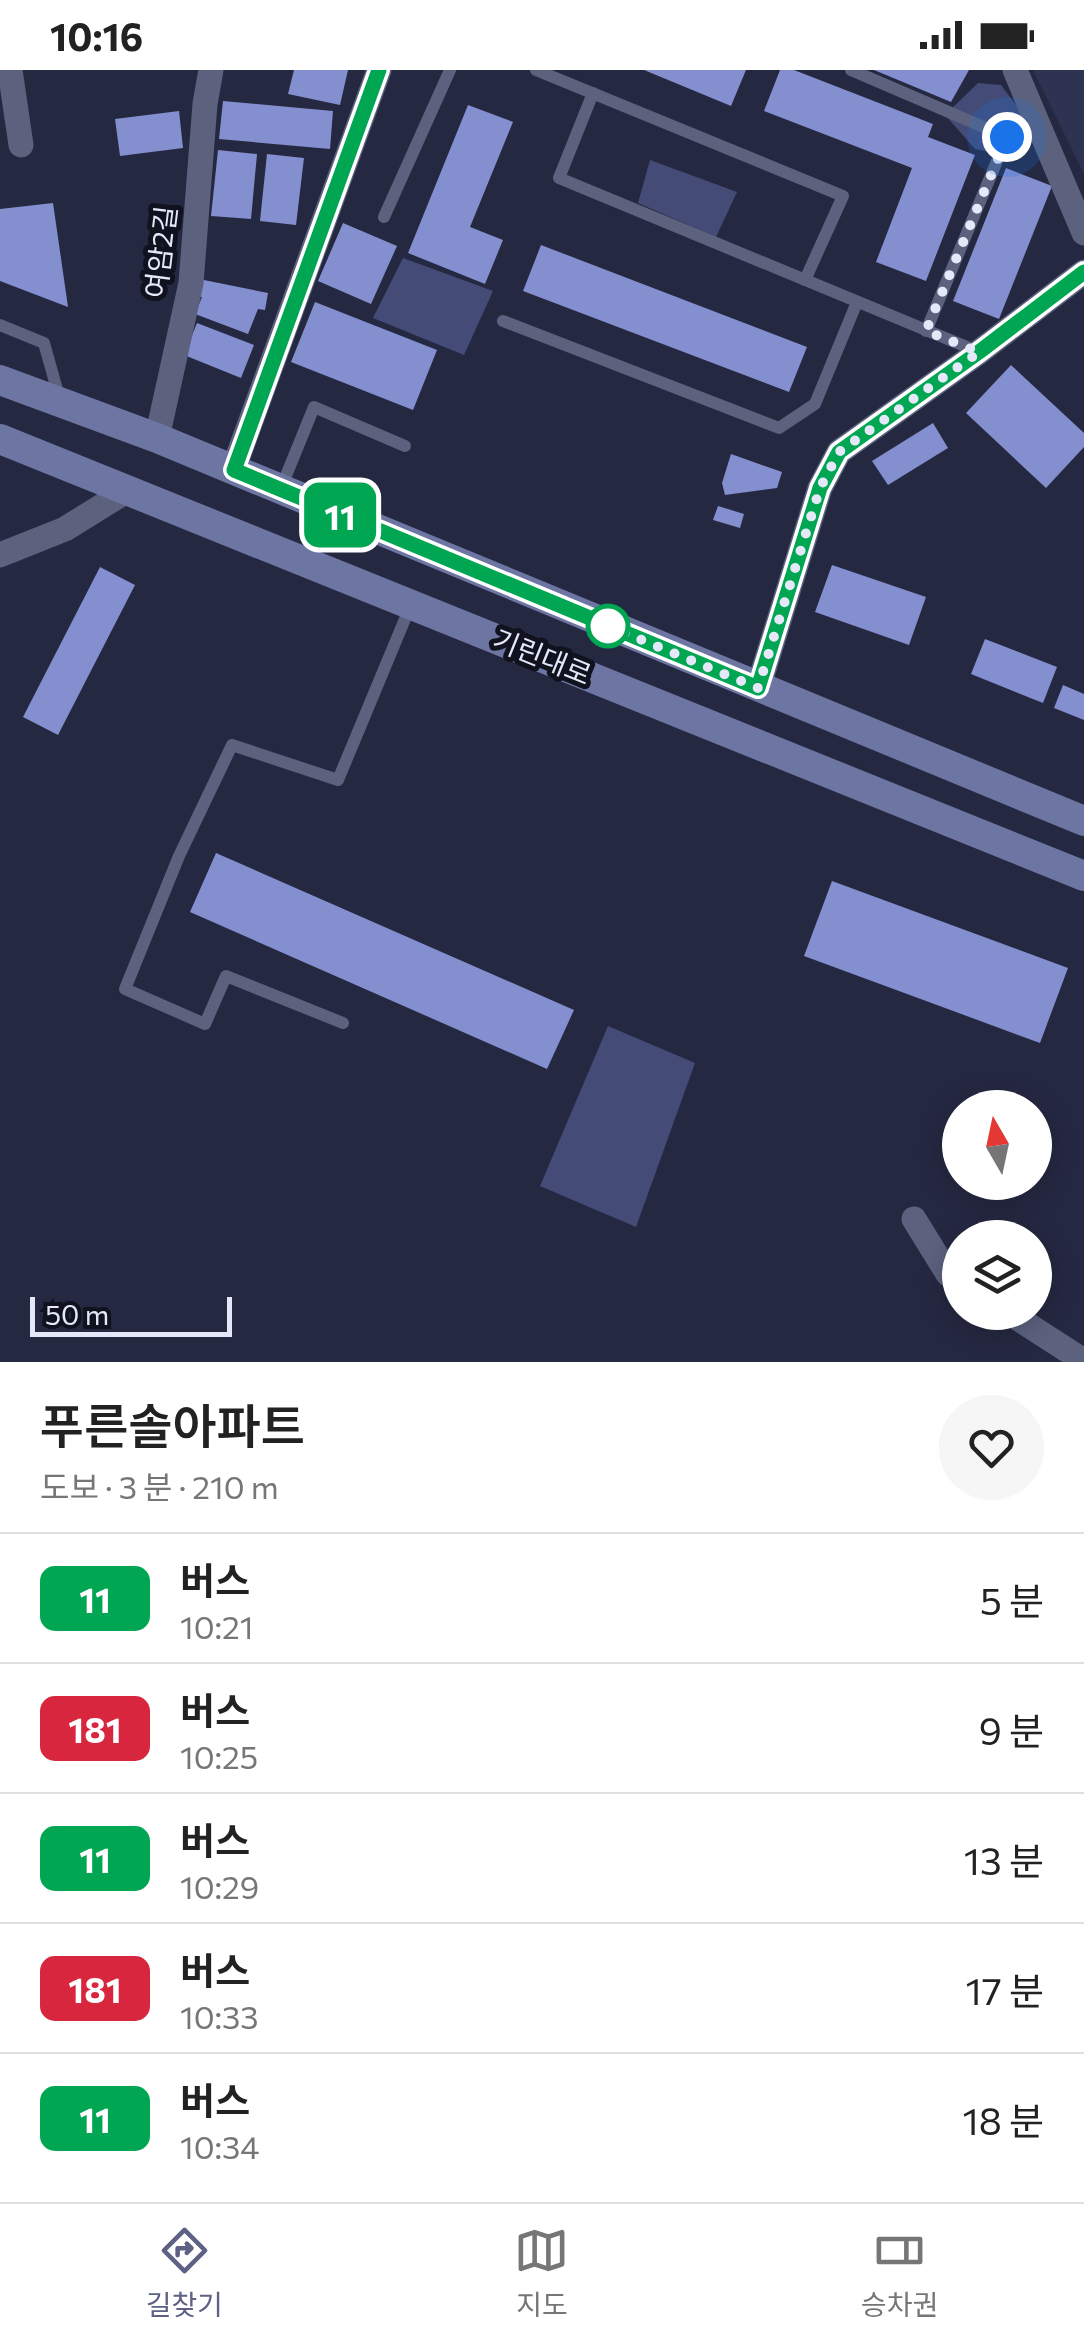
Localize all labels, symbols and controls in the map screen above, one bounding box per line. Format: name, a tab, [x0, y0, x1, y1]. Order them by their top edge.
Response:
text: 10:16	[50, 12, 143, 59]
your location	[982, 112, 1032, 162]
street label: 여암2길	[137, 204, 183, 300]
line badge: 11	[295, 482, 385, 548]
text: 11	[324, 494, 356, 537]
unlabelled marker	[587, 605, 629, 647]
street label: 기린대로	[488, 621, 597, 691]
north arrow	[942, 1090, 1052, 1200]
map controls	[942, 1090, 1052, 1330]
button: layers	[942, 1220, 1052, 1330]
scale bar	[30, 1292, 232, 1336]
text: 50 m	[45, 1297, 109, 1331]
text: 푸른솔아파트	[40, 1395, 305, 1454]
button: heart	[939, 1395, 1044, 1500]
text: 도보 · 3 분 · 210 m	[40, 1466, 279, 1506]
text: 버스	[180, 1556, 250, 1603]
text: 5 분	[980, 1576, 1044, 1623]
text: 11	[79, 1577, 111, 1620]
text: 10:21	[180, 1606, 254, 1646]
text: 버스	[180, 1686, 250, 1733]
text: 9 분	[979, 1706, 1044, 1753]
text: 181	[68, 1707, 122, 1750]
text: 10:25	[180, 1736, 258, 1776]
text: 버스	[180, 1816, 250, 1863]
text: 13 분	[964, 1836, 1044, 1883]
text: 11	[79, 1837, 111, 1880]
text: 10:29	[180, 1866, 259, 1906]
text: 버스	[180, 1946, 250, 1993]
text: 17 분	[965, 1966, 1044, 2013]
text: 181	[68, 1967, 122, 2010]
text: 10:33	[180, 1996, 259, 2036]
text: 버스	[180, 2076, 250, 2123]
text: 18 분	[962, 2096, 1044, 2143]
text: 11	[79, 2097, 111, 2140]
text: 10:34	[180, 2126, 260, 2166]
tab: 길찾기	[146, 2223, 223, 2323]
tab: 지도	[514, 2223, 569, 2323]
tab: 승차권	[861, 2223, 938, 2323]

